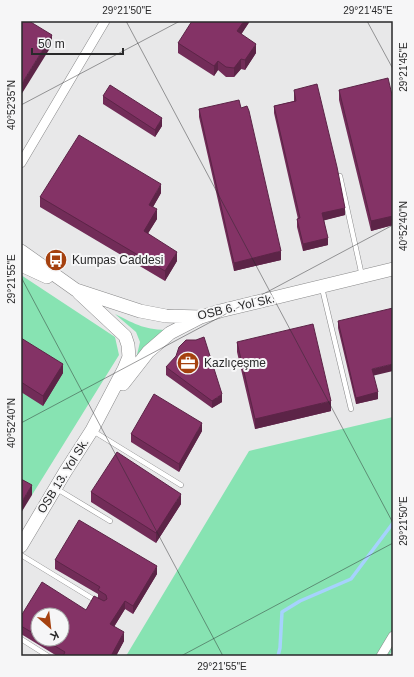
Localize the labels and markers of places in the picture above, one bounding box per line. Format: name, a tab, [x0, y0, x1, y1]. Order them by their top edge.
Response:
bus stop icon: Kumpas Caddesi	[43, 247, 69, 273]
place label: Kumpas Caddesi	[72, 253, 163, 267]
office icon: Kazlıçeşme	[175, 350, 201, 376]
place label: Kazlıçeşme	[204, 356, 266, 370]

